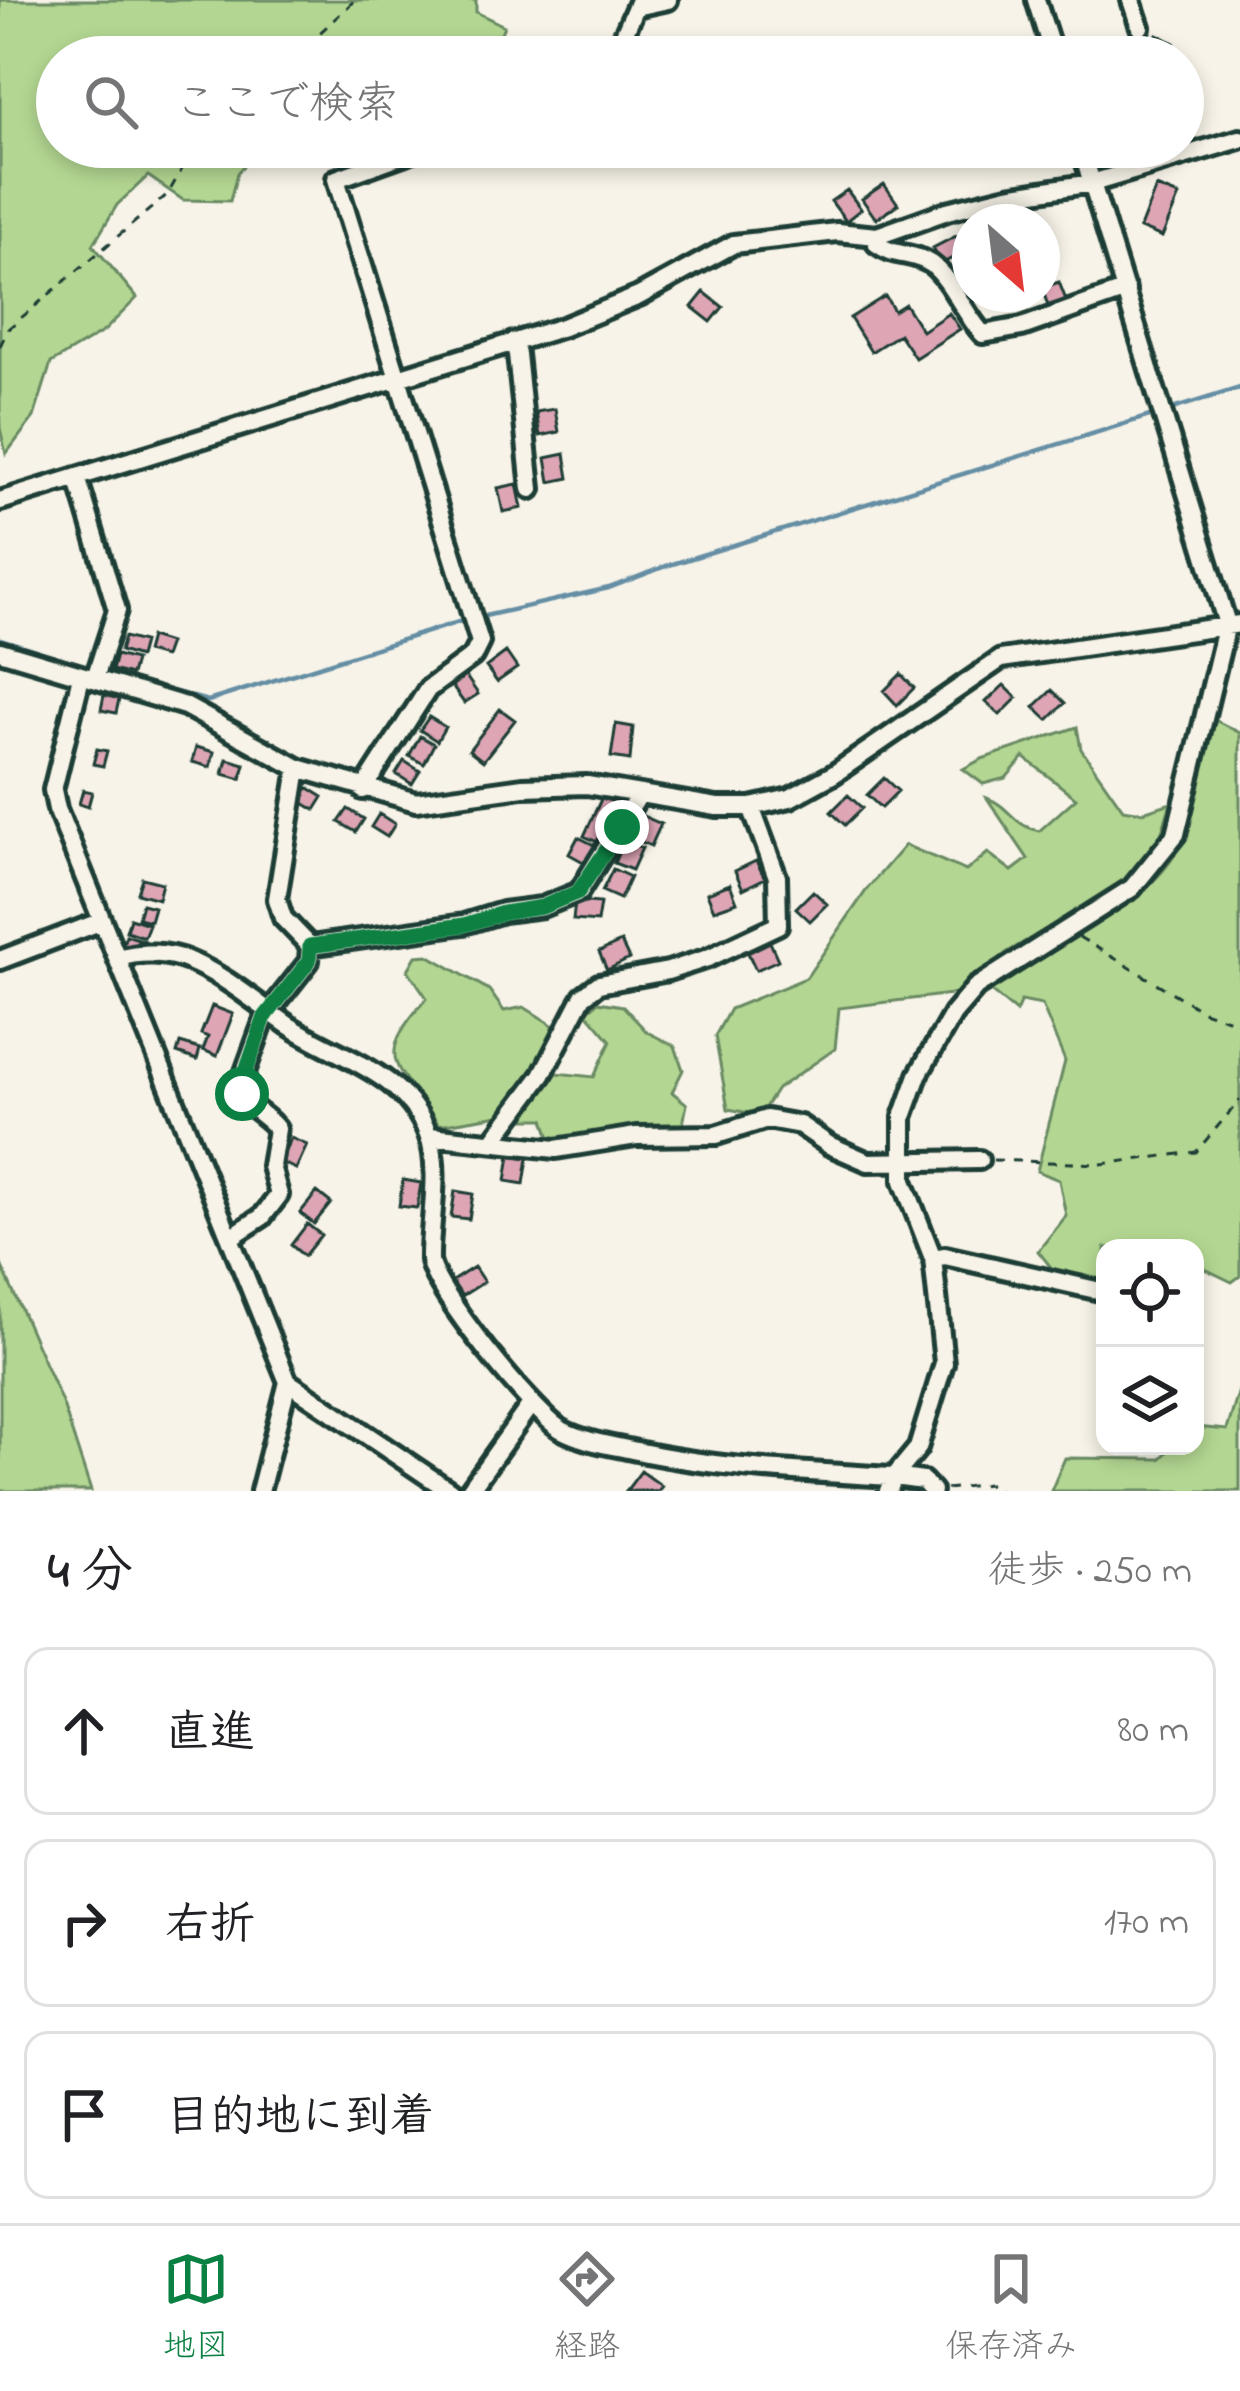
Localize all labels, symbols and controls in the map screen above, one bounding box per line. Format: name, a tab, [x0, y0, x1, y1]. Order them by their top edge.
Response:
search box	[36, 36, 1204, 168]
icon: search	[78, 69, 144, 135]
text: ここで検索	[174, 73, 399, 139]
north arrow	[952, 204, 1060, 312]
route end	[595, 800, 649, 854]
route start	[215, 1067, 269, 1121]
map controls	[1096, 1239, 1204, 1455]
button: locate	[1096, 1239, 1204, 1347]
button: layers	[1096, 1347, 1204, 1455]
text: 4 分	[48, 1536, 133, 1611]
text: 徒歩 · 250 m	[988, 1544, 1192, 1601]
icon: ahead	[51, 1698, 117, 1764]
text: 直進	[165, 1702, 255, 1768]
text: 80 m	[1118, 1703, 1189, 1760]
icon: right	[51, 1890, 117, 1956]
text: 右折	[165, 1894, 255, 1960]
text: 170 m	[1104, 1895, 1189, 1952]
icon: arrive	[51, 2082, 117, 2148]
text: 目的地に到着	[165, 2086, 435, 2152]
tab: 地図	[163, 2246, 229, 2372]
tab: 経路	[554, 2246, 620, 2372]
tab: 保存済み	[945, 2246, 1077, 2372]

